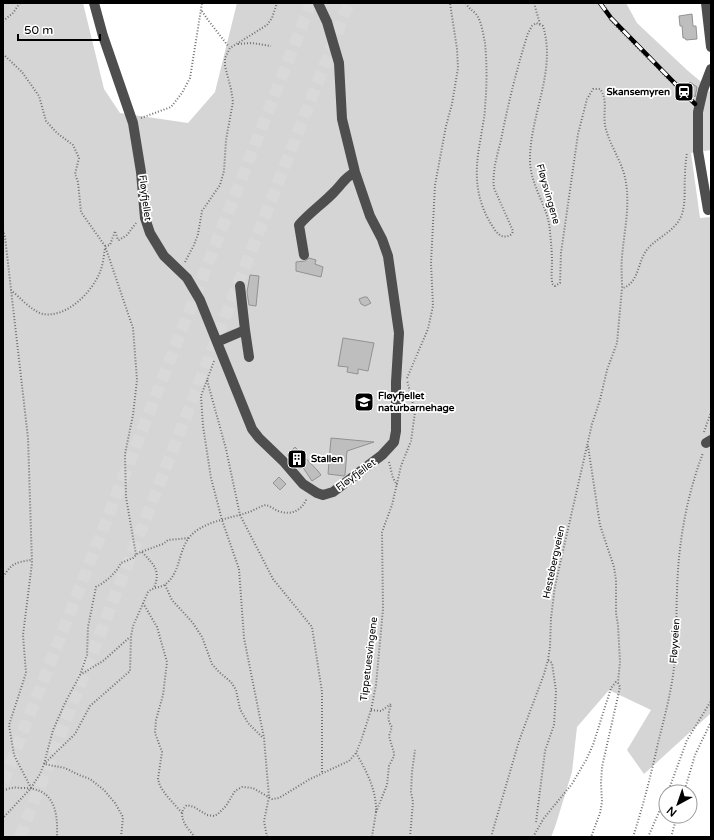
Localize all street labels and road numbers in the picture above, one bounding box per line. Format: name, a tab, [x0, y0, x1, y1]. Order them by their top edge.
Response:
street label: Fløysvingene	[534, 162, 562, 226]
street label: Fløyfjellet	[136, 174, 154, 222]
street label: Fløyfjellet	[334, 456, 378, 493]
street label: Hestebergveien	[540, 524, 568, 600]
street label: Tippetuesvingene	[358, 616, 380, 702]
street label: Fløyveien	[667, 618, 683, 664]

